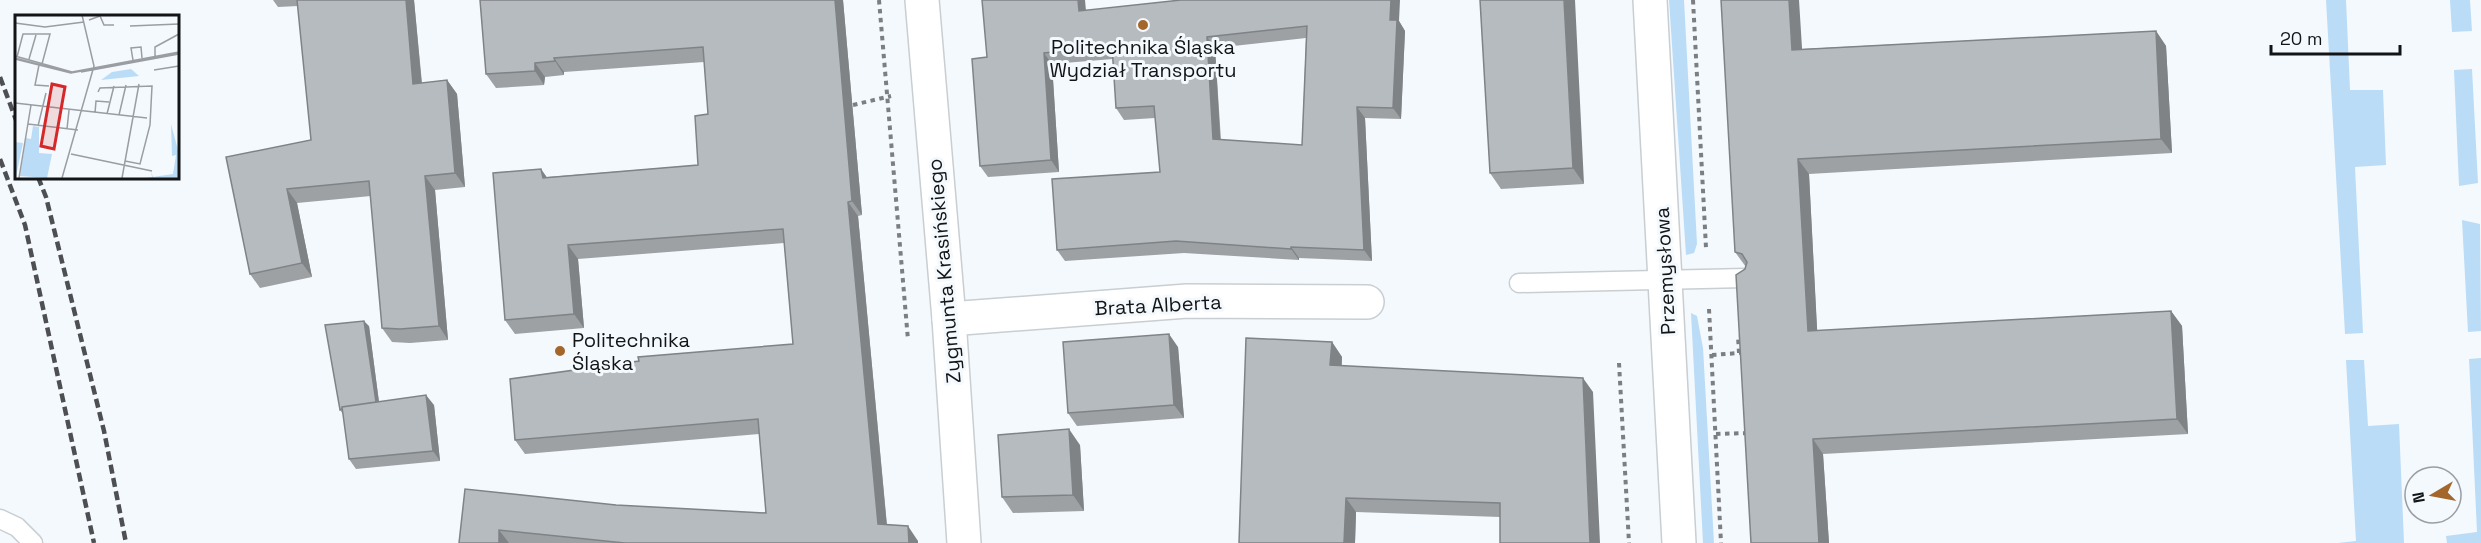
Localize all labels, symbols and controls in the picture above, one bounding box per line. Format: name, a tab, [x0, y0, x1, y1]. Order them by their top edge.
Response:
inset map	[15, 15, 178, 178]
marker: Politechnika Śląska Wydział Transportu	[1136, 18, 1150, 32]
scale bar	[2271, 18, 2400, 56]
text: 20 m	[2280, 27, 2323, 50]
place label: Politechnika Śląska Wydział Transportu	[1049, 34, 1237, 83]
street label: Zygmunta Krasińskiego	[921, 158, 967, 384]
street label: Przemysłowa	[1649, 206, 1681, 336]
street label: Brata Alberta	[1094, 289, 1222, 321]
place label: Politechnika Śląska	[572, 327, 690, 376]
marker: Politechnika Śląska	[553, 344, 567, 358]
north arrow	[2403, 465, 2463, 525]
text: N	[2407, 490, 2430, 505]

